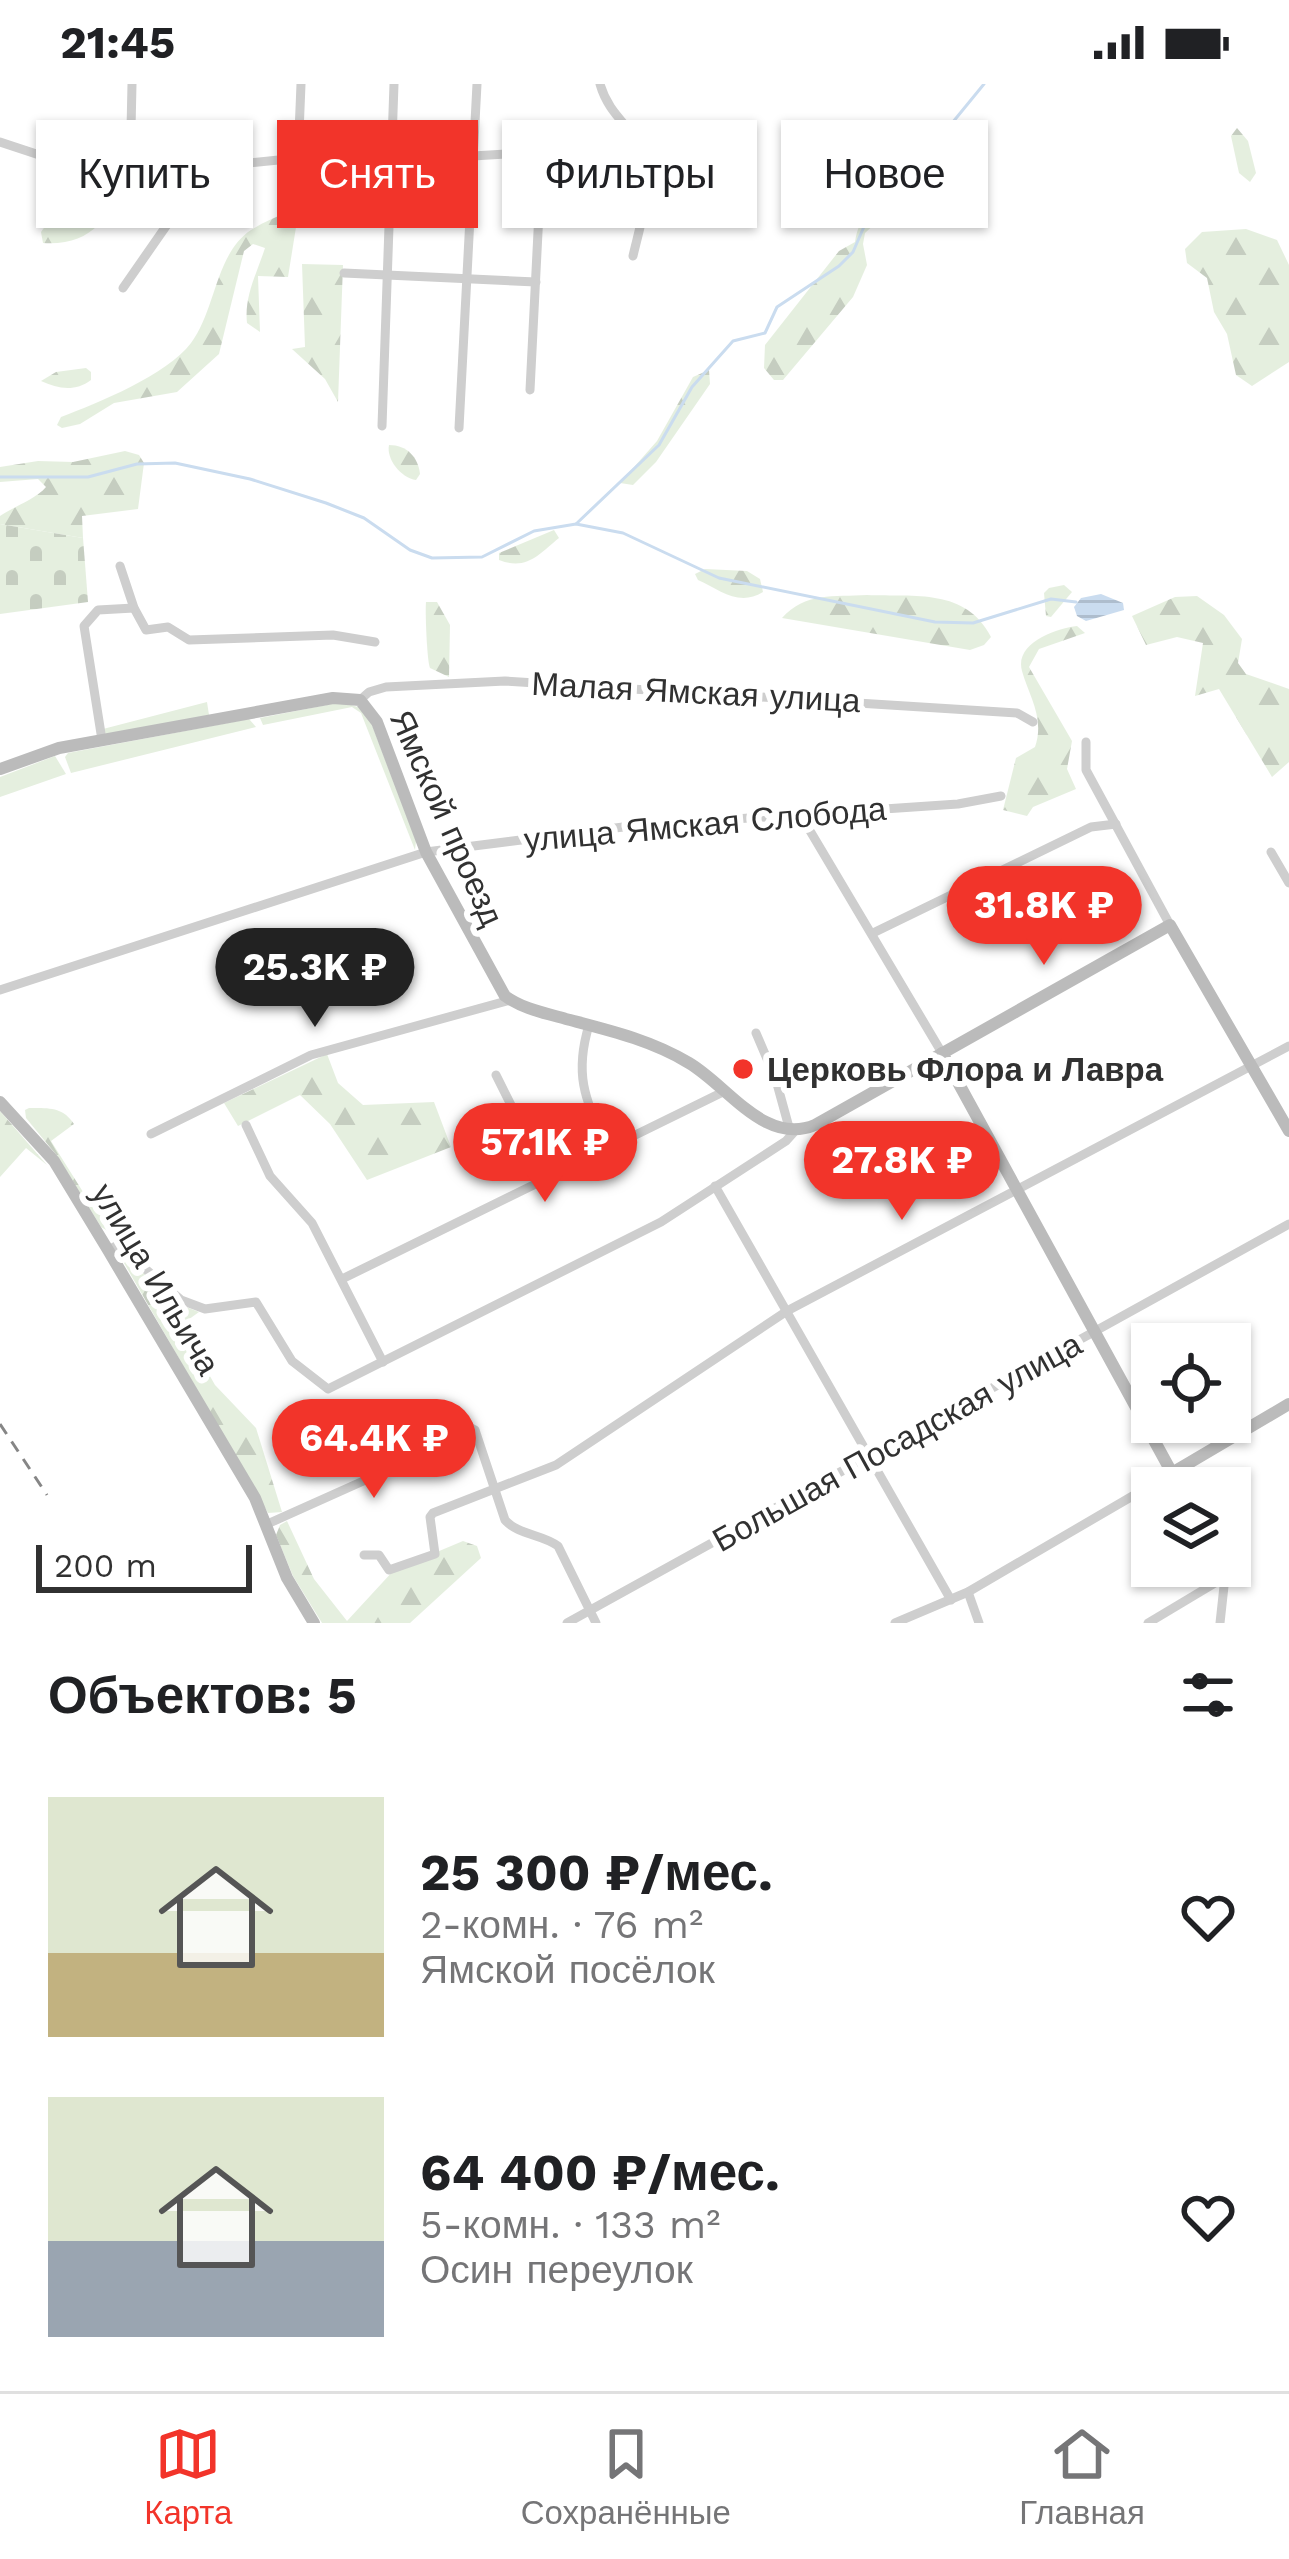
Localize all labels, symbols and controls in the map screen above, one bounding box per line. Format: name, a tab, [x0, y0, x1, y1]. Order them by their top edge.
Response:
text: 21:45	[60, 16, 175, 69]
chip: Купить	[36, 120, 253, 228]
chip: Снять	[277, 120, 478, 228]
chip: Фильтры	[502, 120, 757, 228]
chip: Новое	[781, 120, 988, 228]
street label: Малая Ямская улица	[531, 664, 862, 720]
street label: Ямской проезд	[382, 704, 512, 932]
street label: улица Ямская Слобода	[522, 789, 888, 859]
pin: 31.8K ₽	[933, 866, 1155, 968]
text: 31.8K ₽	[974, 882, 1114, 927]
pin: 25.3K ₽	[204, 928, 426, 1030]
text: 25.3K ₽	[242, 944, 388, 989]
place label: Церковь Флора и Лавра	[767, 1050, 1164, 1089]
marker: Церковь Флора и Лавра	[730, 1056, 756, 1082]
pin: 57.1K ₽	[434, 1103, 656, 1205]
text: 57.1K ₽	[480, 1119, 610, 1164]
pin: 27.8K ₽	[791, 1121, 1013, 1223]
text: 27.8K ₽	[831, 1137, 973, 1182]
street label: улица Ильича	[84, 1176, 229, 1382]
map controls	[1131, 1323, 1251, 1587]
button: locate	[1131, 1323, 1251, 1443]
street label: Большая Посадская улица	[706, 1324, 1089, 1560]
pin: 64.4K ₽	[263, 1399, 485, 1501]
text: 64.4K ₽	[299, 1415, 449, 1460]
button: layers	[1131, 1467, 1251, 1587]
scale bar	[36, 1539, 252, 1592]
text: 200 m	[54, 1546, 157, 1585]
icon: filters	[1175, 1662, 1241, 1728]
text: Объектов: 5	[48, 1666, 357, 1725]
text: 25 300 ₽/мес.	[420, 1843, 773, 1902]
icon: home	[144, 1845, 288, 1989]
icon: heart	[1175, 1884, 1241, 1950]
text: 2-комн. · 76 m²	[420, 1902, 703, 1947]
text: Ямской посёлок	[420, 1947, 715, 1992]
text: 64 400 ₽/мес.	[420, 2143, 780, 2202]
icon: home	[144, 2145, 288, 2289]
icon: heart	[1175, 2184, 1241, 2250]
text: 5-комн. · 133 m²	[420, 2202, 721, 2247]
text: Осин переулок	[420, 2247, 693, 2292]
tab: Карта	[144, 2421, 232, 2532]
tab: Сохранённые	[521, 2421, 731, 2532]
tab: Главная	[1019, 2421, 1145, 2532]

